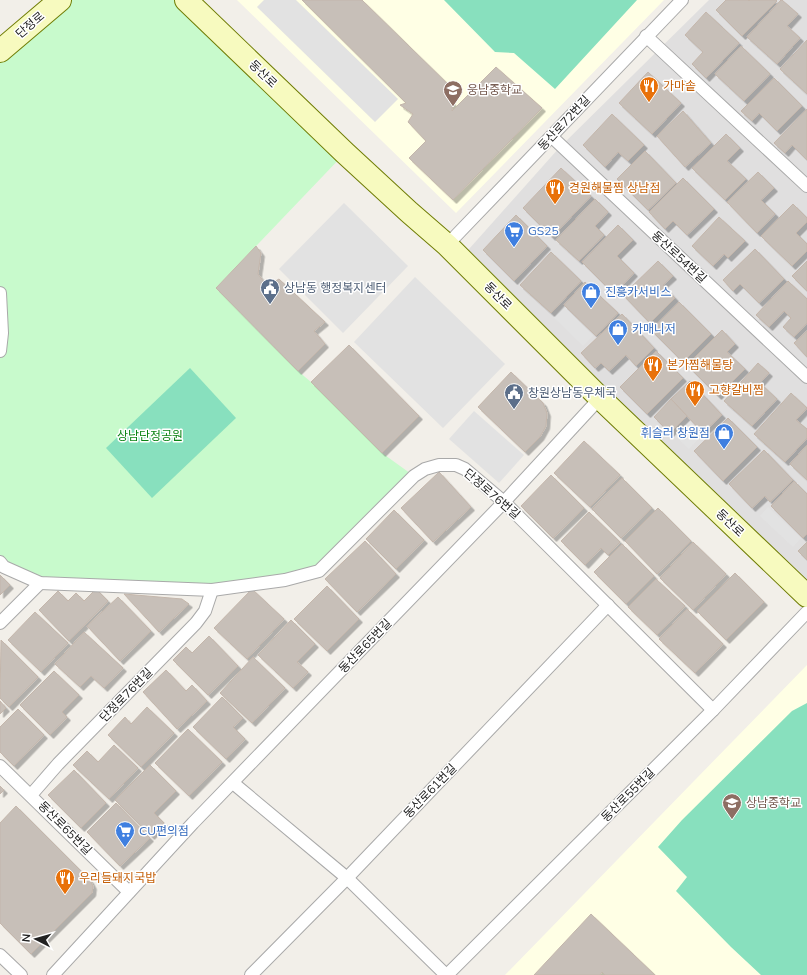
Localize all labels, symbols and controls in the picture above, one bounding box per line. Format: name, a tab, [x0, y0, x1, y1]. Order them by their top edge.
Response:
street label: 단정로	[12, 8, 47, 41]
street label: 동산로	[246, 57, 280, 91]
restaurant icon: 가마솥	[638, 75, 660, 103]
place label: 가마솥	[663, 78, 696, 93]
school or university icon: 웅남중학교	[442, 79, 464, 107]
place label: 웅남중학교	[467, 82, 522, 97]
street label: 동산로72번길	[534, 92, 593, 153]
restaurant icon: 경원해물찜 상남점	[544, 177, 566, 205]
place label: 경원해물찜 상남점	[569, 180, 660, 195]
supermarket icon: GS25	[503, 220, 525, 248]
place label: GS25	[528, 223, 559, 238]
street label: 동산로54번길	[649, 227, 710, 286]
public building icon: 상남동 행정복지센터	[259, 277, 281, 305]
street label: 동산로	[481, 279, 515, 313]
place label: 상남동 행정복지센터	[284, 280, 387, 295]
shop icon: 진흥카서비스	[580, 281, 602, 309]
place label: 진흥카서비스	[605, 284, 671, 299]
shop icon: 카매니저	[607, 318, 629, 346]
place label: 카매니저	[632, 321, 676, 336]
restaurant icon: 본가찜해물탕	[642, 354, 664, 382]
place label: 본가찜해물탕	[667, 357, 733, 372]
restaurant icon: 고향갈비찜	[684, 379, 706, 407]
public building icon: 창원상남동우체국	[503, 382, 525, 410]
place label: 고향갈비찜	[709, 382, 764, 397]
place label: 창원상남동우체국	[528, 385, 616, 400]
shop icon: 휘슬러 창원점	[713, 422, 735, 450]
place label: 휘슬러 창원점	[641, 425, 710, 440]
park label: 상남단정공원	[117, 428, 183, 443]
street label: 단정로76번길	[461, 465, 524, 522]
street label: 동산로	[713, 506, 747, 540]
street label: 동산로65번길	[335, 615, 394, 676]
street label: 단정로76번길	[96, 664, 155, 725]
street label: 동산로61번길	[400, 760, 459, 821]
street label: 동산로55번길	[598, 765, 658, 825]
school or university icon: 상남중학교	[721, 792, 743, 820]
place label: 상남중학교	[746, 795, 801, 810]
street label: 동산로65번길	[35, 798, 95, 858]
supermarket icon: CU편의점	[114, 820, 136, 848]
place label: CU편의점	[139, 823, 189, 838]
restaurant icon: 우리들돼지국밥	[54, 867, 76, 895]
place label: 우리들돼지국밥	[79, 870, 156, 885]
north arrow	[16, 919, 56, 959]
text: N	[19, 933, 33, 943]

